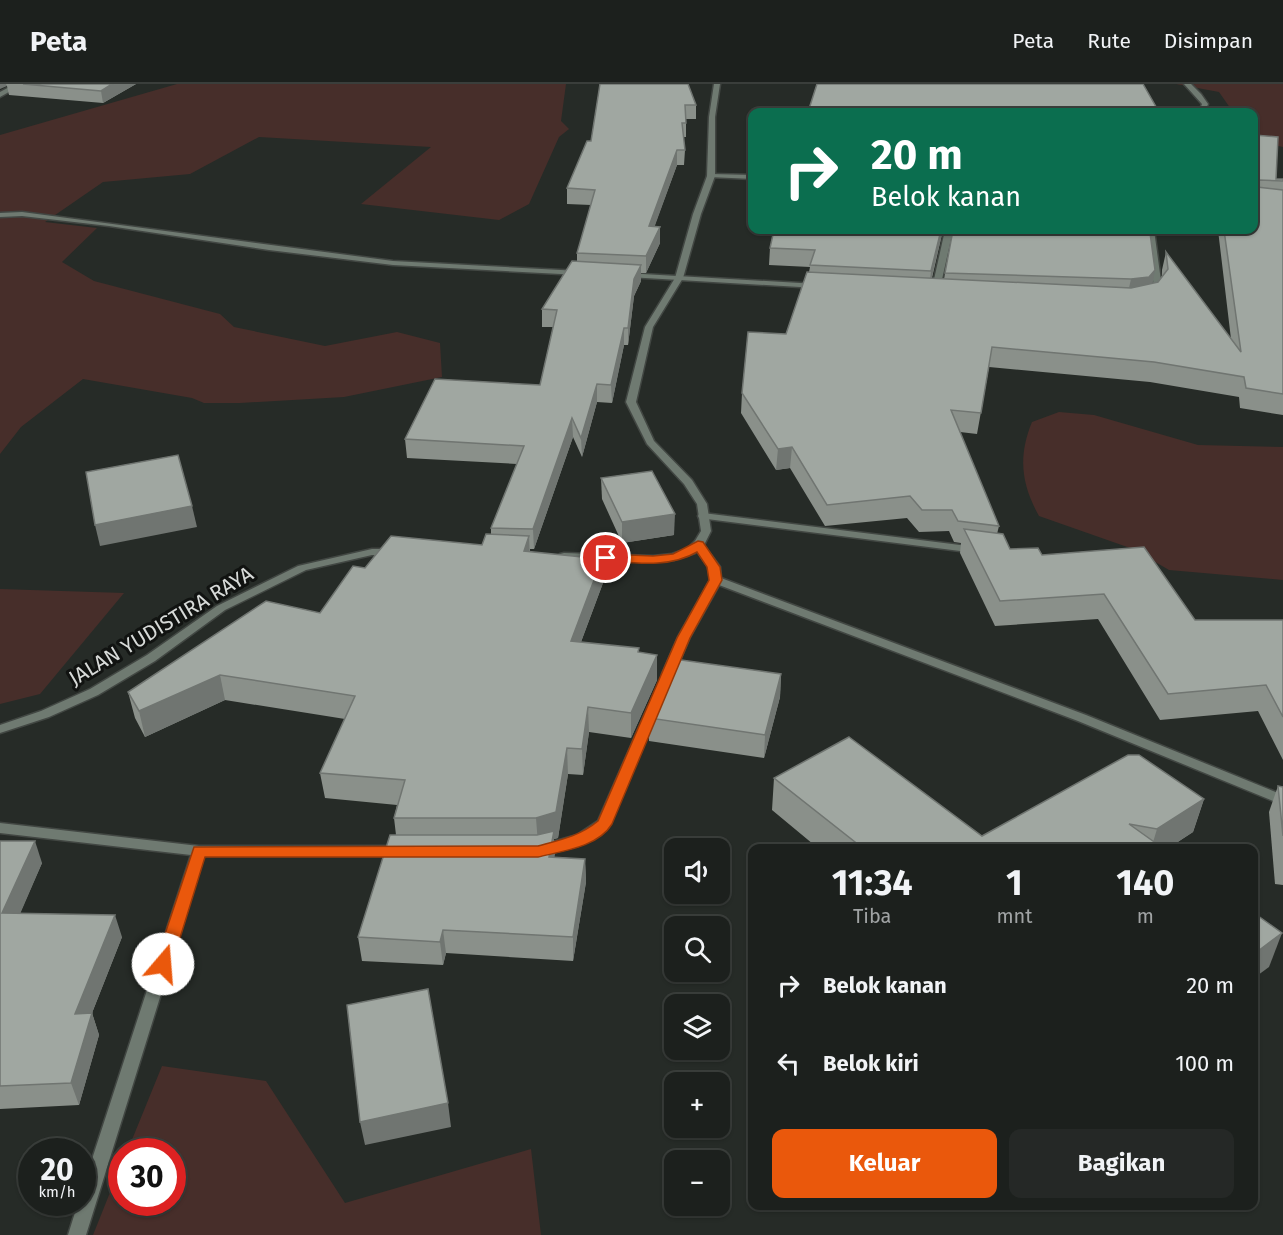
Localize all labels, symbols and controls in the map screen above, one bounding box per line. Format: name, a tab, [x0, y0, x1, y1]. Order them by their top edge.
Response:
text: Peta	[30, 25, 87, 58]
text: Peta	[1012, 28, 1054, 54]
text: Rute	[1087, 28, 1131, 54]
text: Disimpan	[1164, 28, 1253, 54]
text: 20 m	[871, 130, 963, 180]
icon: right	[772, 132, 850, 210]
text: Belok kanan	[871, 181, 1021, 213]
pin	[580, 532, 631, 583]
icon: arrive	[589, 541, 622, 574]
street label: JALAN YUDISTIRA RAYA	[64, 561, 258, 691]
map controls	[664, 838, 730, 1216]
button: sound	[664, 838, 730, 904]
text: 11:34	[832, 861, 913, 905]
text: 1	[1006, 861, 1023, 905]
text: 140	[1116, 861, 1174, 905]
text: Tiba	[853, 904, 891, 928]
text: mnt	[996, 904, 1032, 928]
text: m	[1137, 904, 1154, 928]
button: search	[664, 916, 730, 982]
position arrow	[131, 932, 195, 996]
icon: right	[772, 969, 805, 1002]
text: Belok kanan	[823, 972, 947, 999]
text: 20 m	[1186, 972, 1234, 999]
button: layers	[664, 994, 730, 1060]
icon: left	[772, 1047, 805, 1080]
text: Belok kiri	[823, 1050, 919, 1077]
text: 100 m	[1175, 1050, 1234, 1077]
button: +	[664, 1072, 730, 1138]
button: Keluar	[772, 1129, 997, 1198]
button: Bagikan	[1009, 1129, 1234, 1198]
speed limit sign: 30	[108, 1138, 186, 1216]
button: −	[664, 1150, 730, 1216]
text: 20	[40, 1152, 74, 1188]
text: km/h	[38, 1183, 76, 1201]

